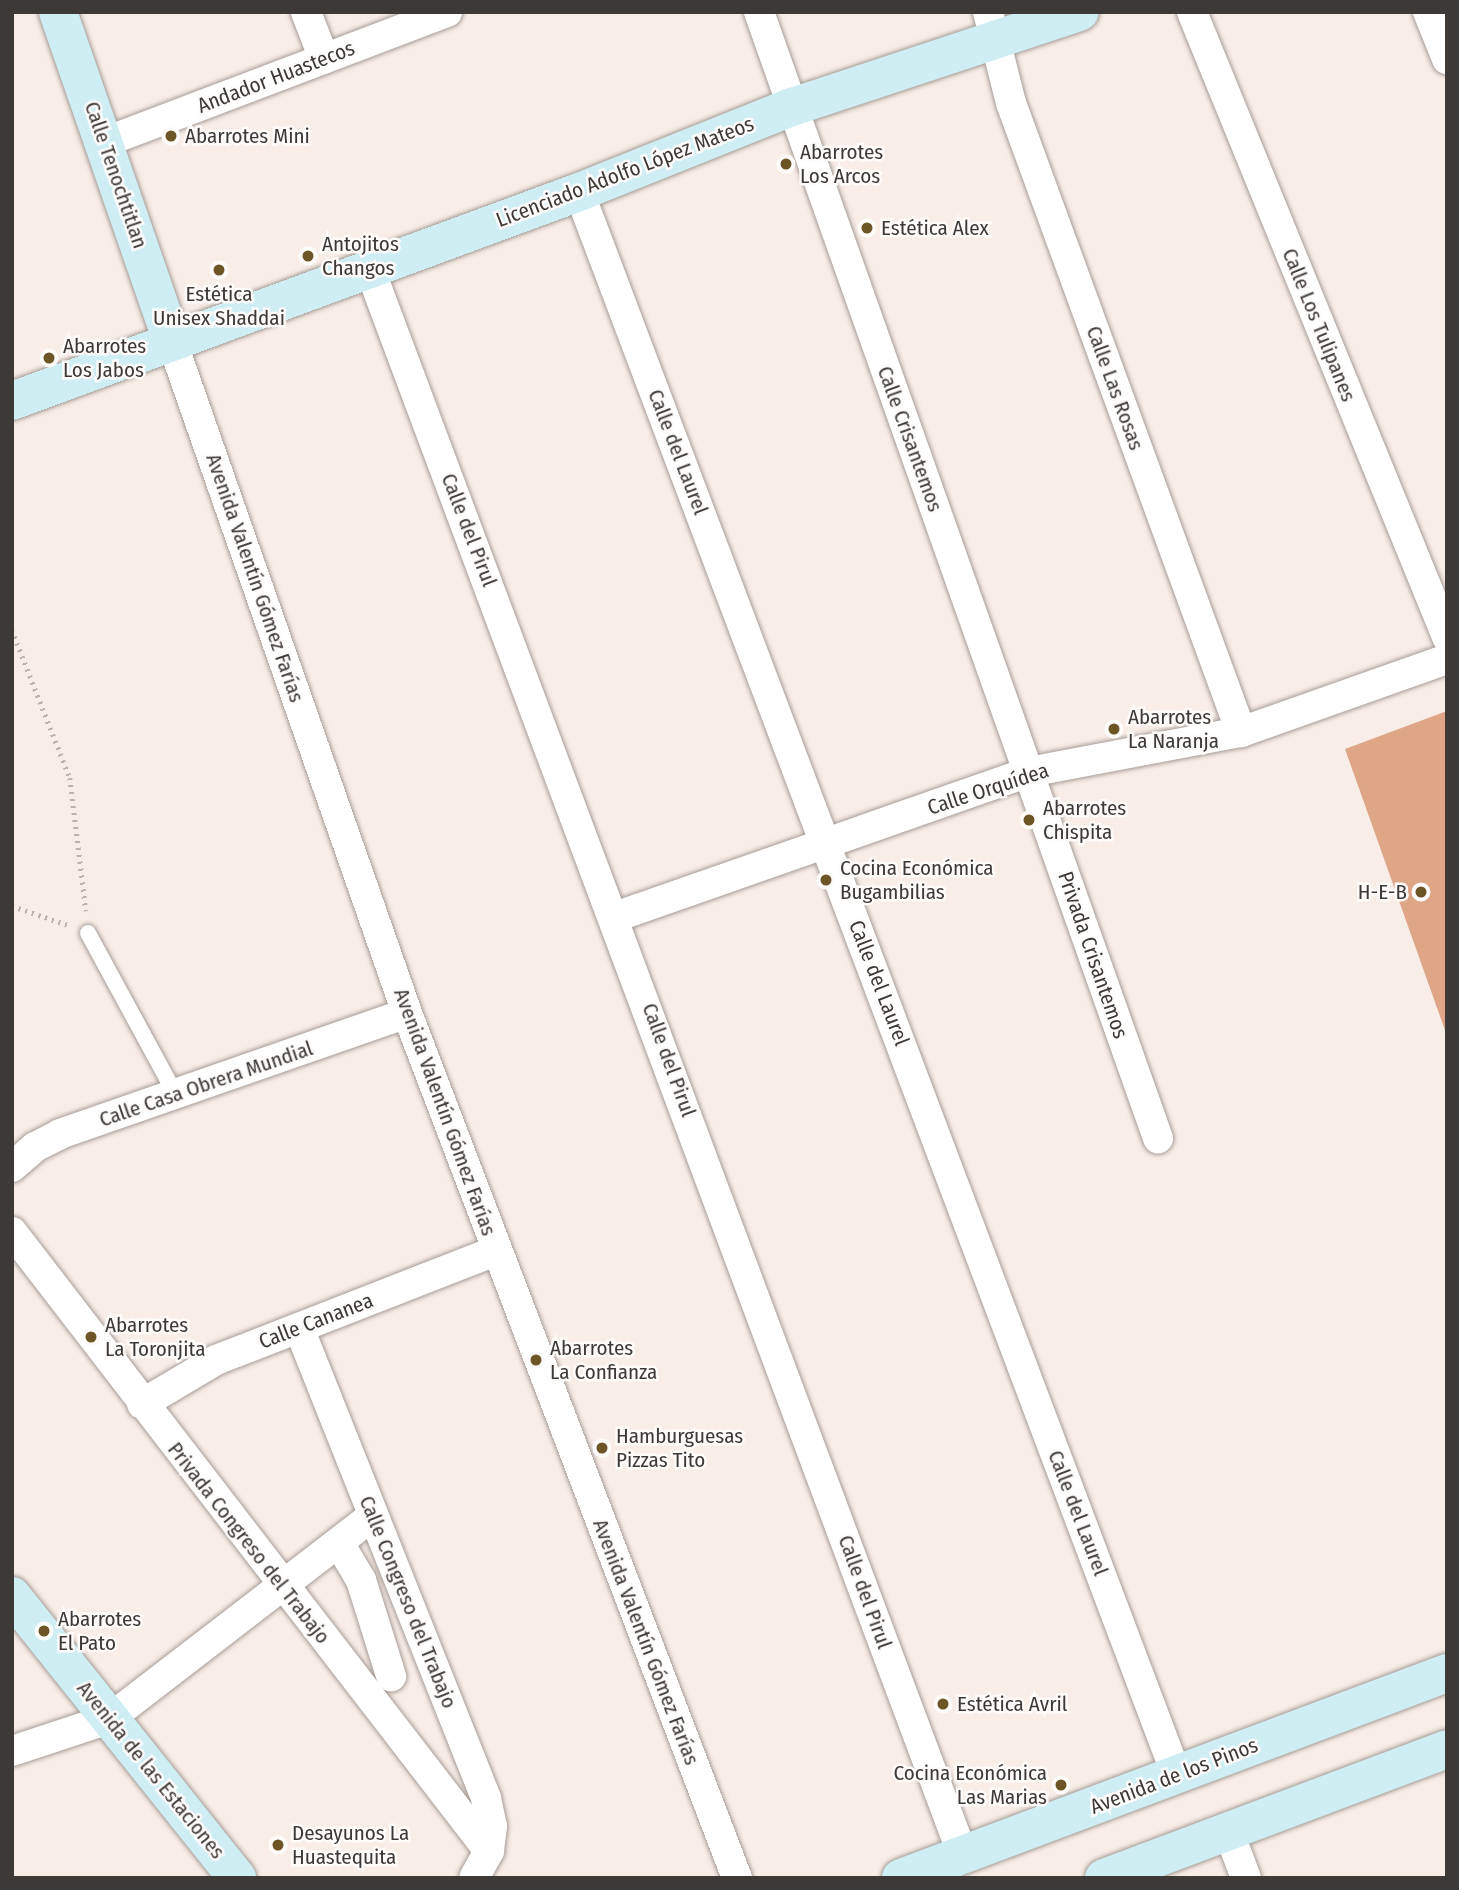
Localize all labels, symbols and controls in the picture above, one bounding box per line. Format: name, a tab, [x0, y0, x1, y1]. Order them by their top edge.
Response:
street label: Andador Huastecos	[194, 35, 358, 119]
street label: Calle Tenochtitlan	[79, 98, 153, 252]
street label: Licenciado Adolfo López Mateos	[492, 111, 758, 233]
place label: Abarrotes Mini	[185, 123, 310, 149]
marker: Abarrotes Mini	[163, 128, 179, 144]
place label: Abarrotes Los Arcos	[800, 139, 883, 189]
marker: Abarrotes Los Arcos	[778, 156, 794, 172]
place label: Estética Alex	[881, 215, 989, 241]
marker: Estética Alex	[859, 220, 875, 236]
place label: Antojitos Changos	[322, 231, 399, 281]
street label: Calle Los Tulipanes	[1277, 245, 1361, 405]
marker: Antojitos Changos	[300, 248, 316, 264]
marker: Estética Unisex Shaddai	[211, 262, 227, 278]
place label: Estética Unisex Shaddai	[153, 281, 285, 331]
street label: Calle Las Rosas	[1081, 323, 1149, 453]
place label: Abarrotes Los Jabos	[63, 333, 146, 383]
marker: Abarrotes Los Jabos	[41, 350, 57, 366]
street label: Calle Crisantemos	[872, 363, 948, 515]
street label: Calle del Laurel	[643, 386, 713, 518]
street label: Avenida Valentín Gómez Farías	[201, 450, 309, 706]
street label: Calle del Pirul	[436, 470, 502, 590]
place label: Abarrotes La Naranja	[1128, 704, 1219, 754]
marker: Abarrotes La Naranja	[1106, 721, 1122, 737]
street label: Calle Orquídea	[924, 758, 1052, 820]
place label: Abarrotes Chispita	[1043, 795, 1126, 845]
marker: Abarrotes Chispita	[1021, 812, 1037, 828]
place label: Cocina Económica Bugambilias	[840, 855, 994, 905]
street label: Privada Crisantemos	[1053, 868, 1133, 1042]
marker: Cocina Económica Bugambilias	[818, 872, 834, 888]
place label: H-E-B	[1358, 879, 1407, 905]
marker: H-E-B	[1413, 884, 1429, 900]
street label: Calle del Laurel	[844, 917, 914, 1049]
street label: Avenida Valentín Gómez Farías	[389, 985, 501, 1239]
street label: Calle del Pirul	[637, 1000, 701, 1120]
street label: Calle Casa Obrera Mundial	[96, 1036, 316, 1132]
street label: Calle Cananea	[255, 1288, 377, 1354]
place label: Abarrotes La Toronjita	[105, 1312, 205, 1362]
marker: Abarrotes La Toronjita	[83, 1329, 99, 1345]
place label: Abarrotes La Confianza	[550, 1335, 657, 1385]
marker: Abarrotes La Confianza	[528, 1352, 544, 1368]
place label: Hamburguesas Pizzas Tito	[616, 1423, 743, 1473]
street label: Privada Congreso del Trabajo	[162, 1437, 336, 1649]
marker: Hamburguesas Pizzas Tito	[594, 1440, 610, 1456]
street label: Calle del Laurel	[1043, 1447, 1113, 1579]
street label: Calle Congreso del Trabajo	[354, 1492, 462, 1712]
street label: Avenida Valentín Gómez Farías	[587, 1516, 705, 1768]
street label: Calle del Pirul	[833, 1532, 897, 1652]
place label: Abarrotes El Pato	[58, 1606, 141, 1656]
marker: Abarrotes El Pato	[36, 1623, 52, 1639]
street label: Avenida de las Estaciones	[72, 1676, 230, 1864]
place label: Estética Avril	[957, 1691, 1067, 1717]
marker: Estética Avril	[935, 1696, 951, 1712]
street label: Avenida de los Pinos	[1086, 1732, 1262, 1820]
place label: Cocina Económica Las Marias	[893, 1760, 1047, 1810]
marker: Cocina Económica Las Marias	[1053, 1777, 1069, 1793]
place label: Desayunos La Huastequita	[292, 1820, 409, 1870]
marker: Desayunos La Huastequita	[270, 1837, 286, 1853]

